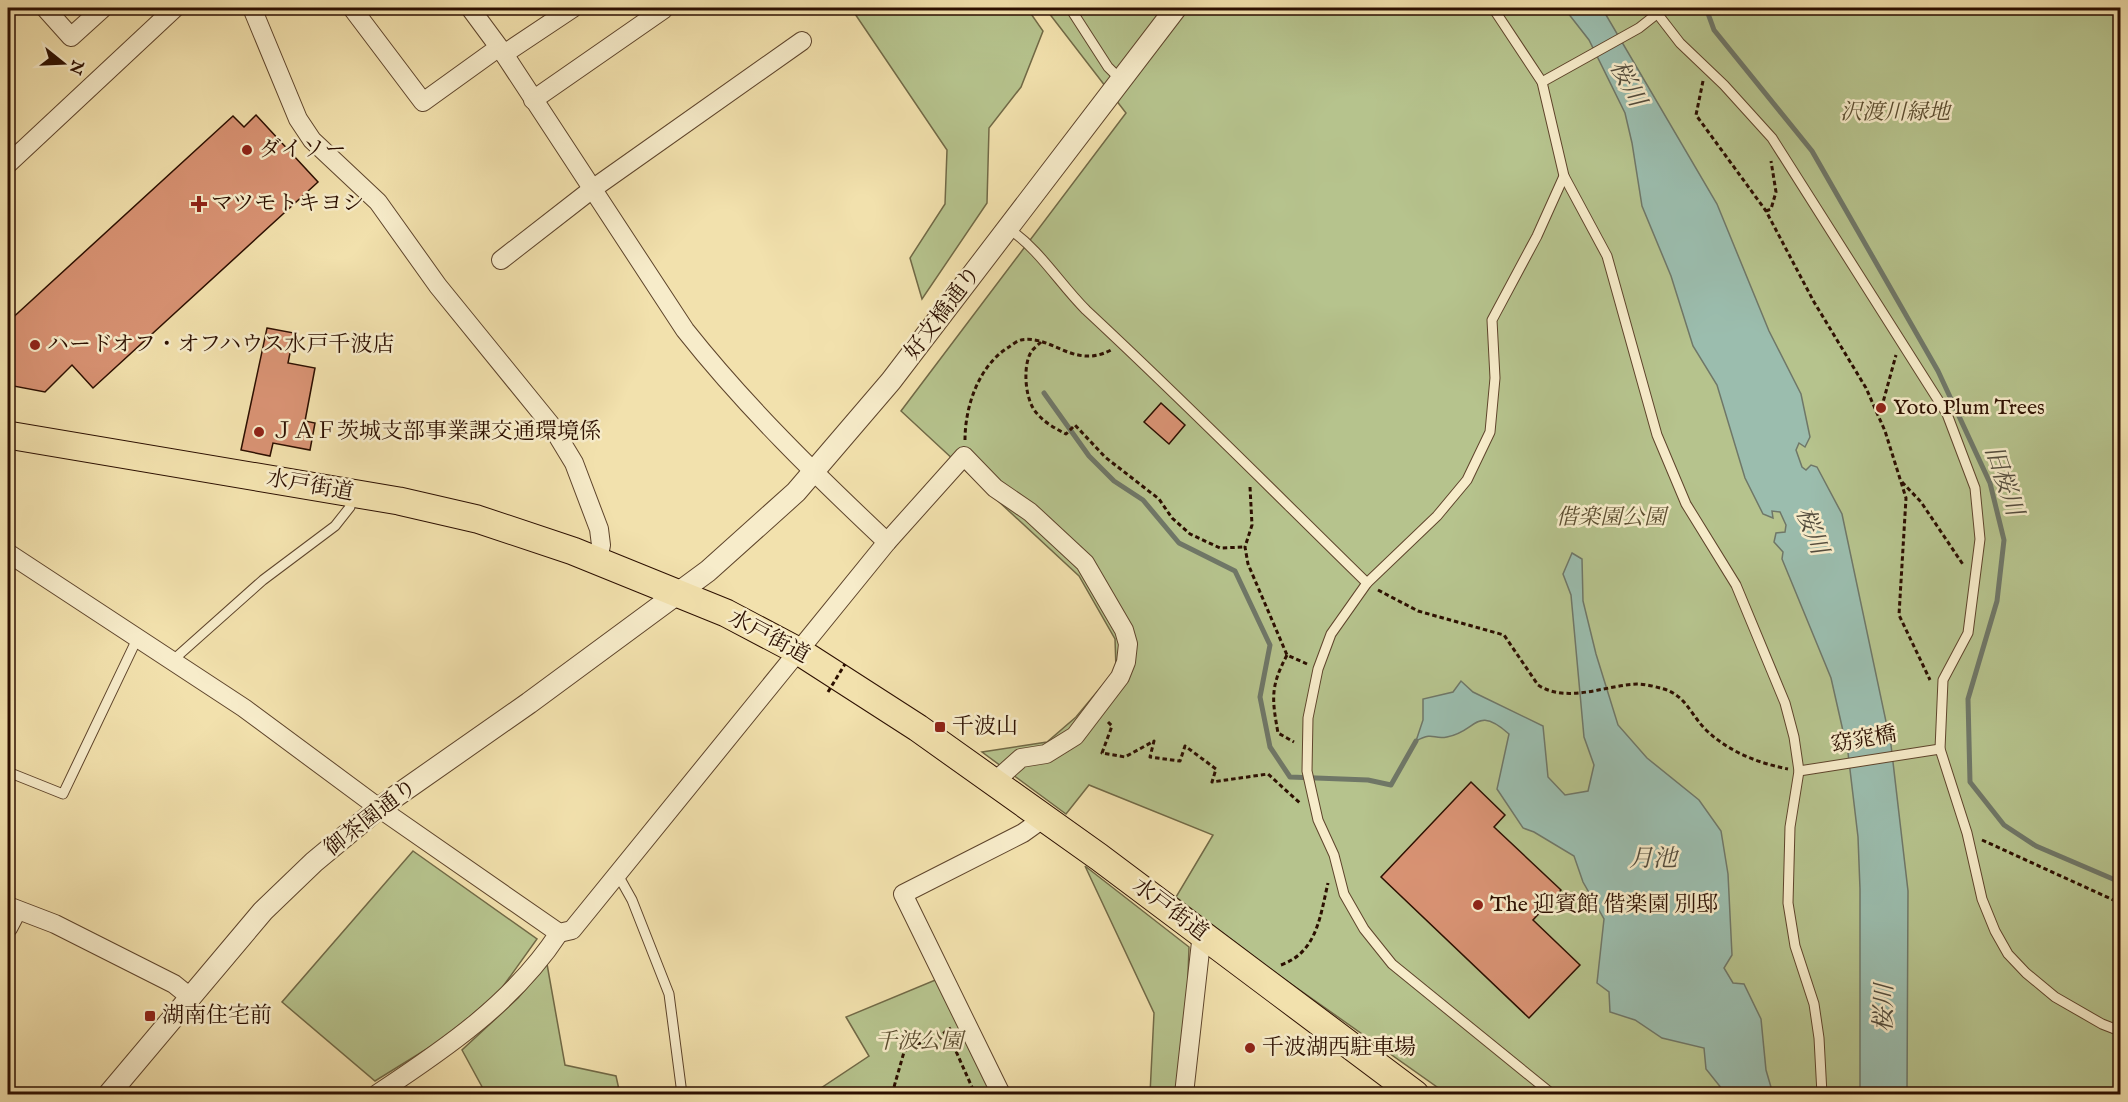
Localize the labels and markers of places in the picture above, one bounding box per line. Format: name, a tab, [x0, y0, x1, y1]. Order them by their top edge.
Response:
place label: ダイソー	[259, 136, 347, 164]
marker: ダイソー	[240, 143, 254, 157]
place label: マツモトキヨシ	[211, 190, 364, 218]
marker: マツモトキヨシ	[192, 197, 206, 211]
place label: ハードオフ・オフハウス水戸千波店	[47, 331, 395, 359]
marker: ハードオフ・オフハウス水戸千波店	[28, 338, 42, 352]
place label: Yoto Plum Trees	[1893, 394, 2045, 422]
marker: Yoto Plum Trees	[1874, 401, 1888, 415]
place label: ＪＡＦ茨城支部事業課交通環境係	[271, 418, 601, 446]
marker: ＪＡＦ茨城支部事業課交通環境係	[252, 425, 266, 439]
place label: 千波山	[952, 713, 1018, 741]
marker: 千波山	[933, 720, 947, 734]
place label: The 迎賓館 偕楽園 別邸	[1490, 891, 1718, 919]
marker: The 迎賓館 偕楽園 別邸	[1471, 898, 1485, 912]
place label: 湖南住宅前	[162, 1002, 272, 1030]
marker: 湖南住宅前	[143, 1009, 157, 1023]
place label: 千波湖西駐車場	[1262, 1034, 1416, 1062]
marker: 千波湖西駐車場	[1243, 1041, 1257, 1055]

